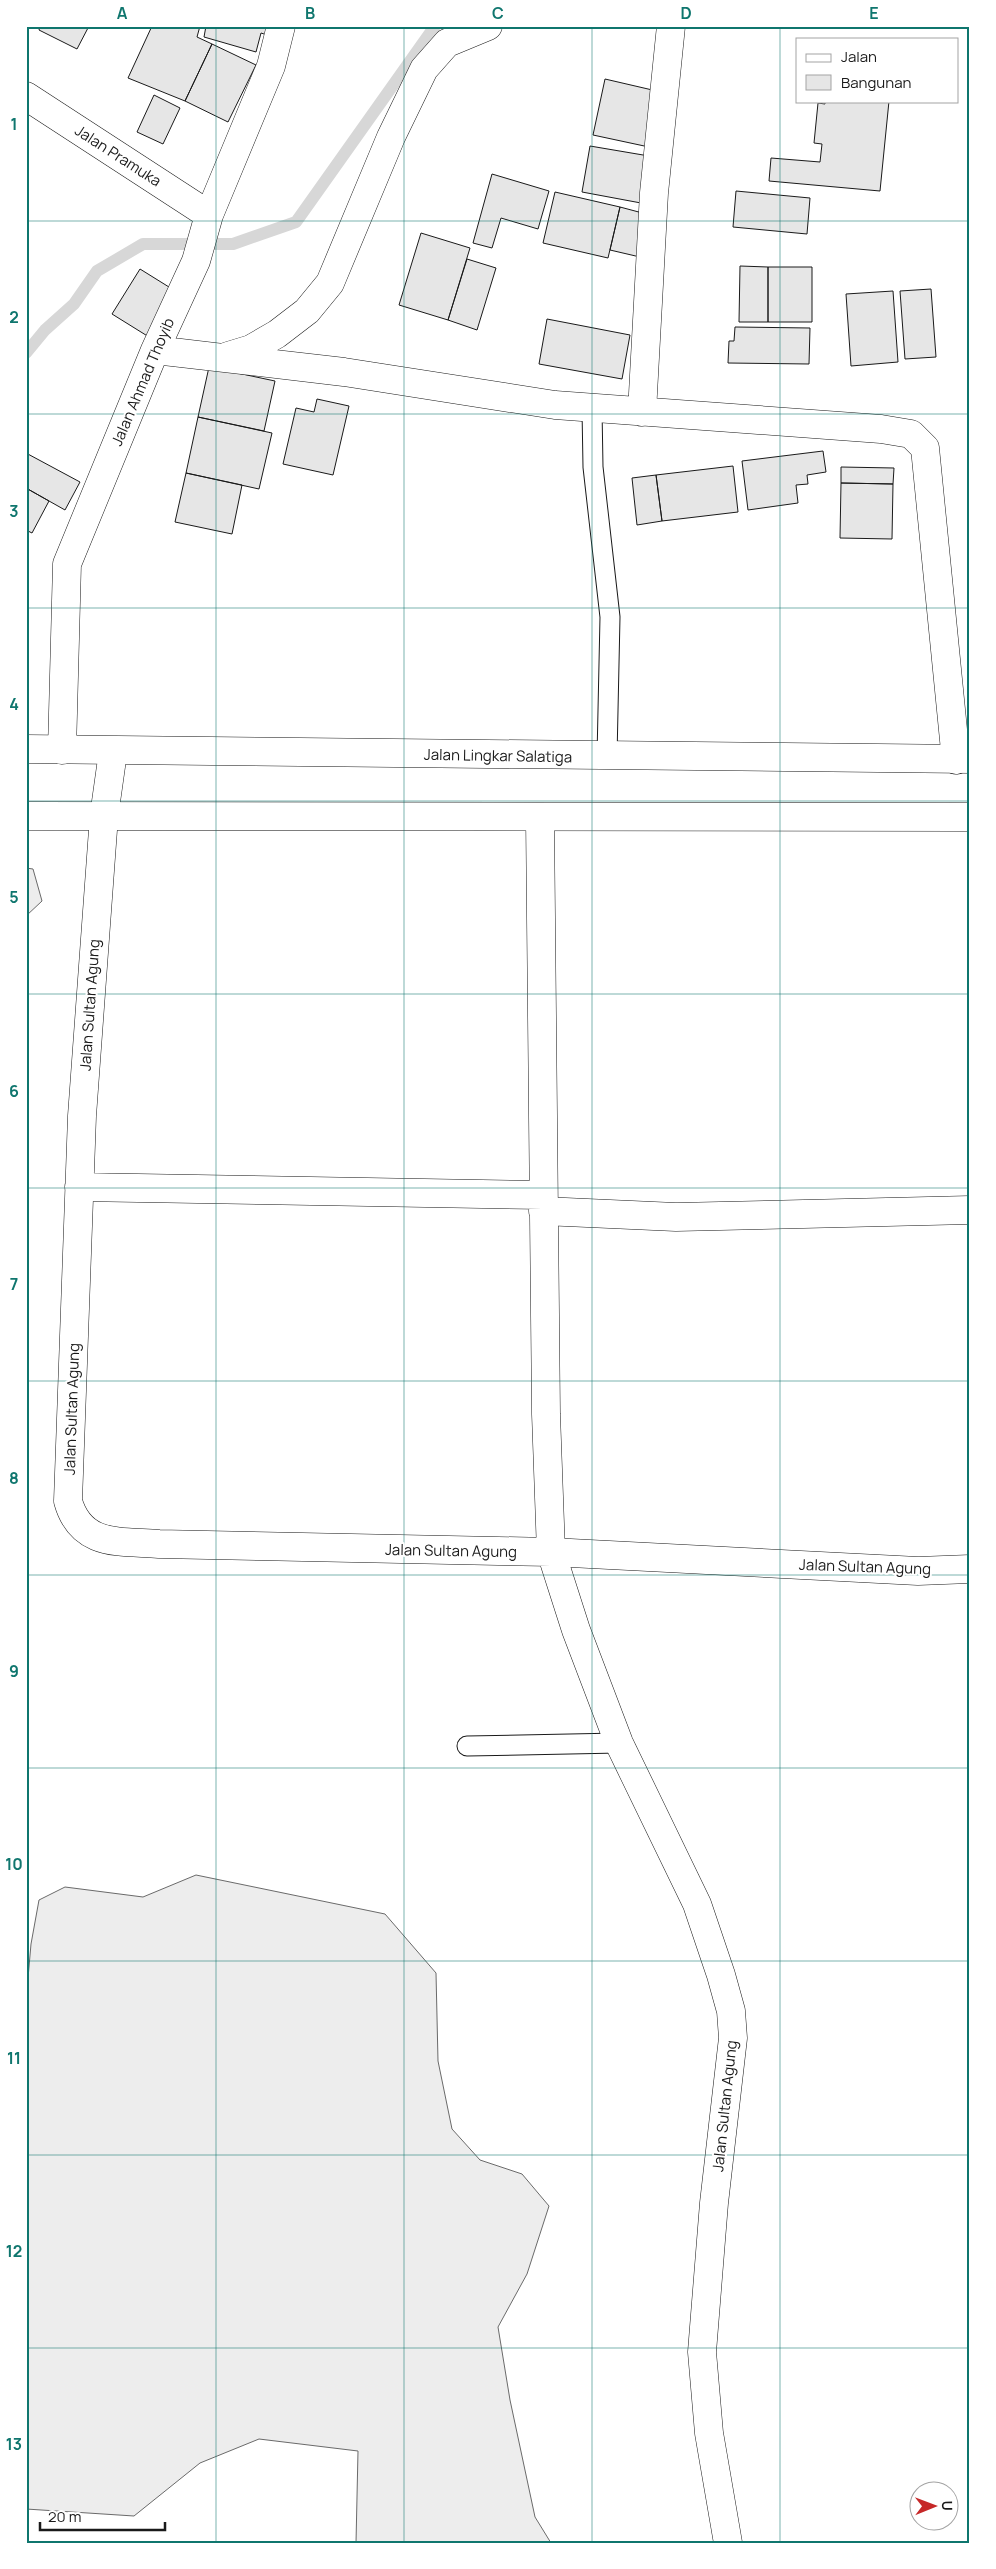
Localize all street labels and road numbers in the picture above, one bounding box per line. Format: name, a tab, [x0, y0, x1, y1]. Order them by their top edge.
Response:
street label: Jalan Pramuka	[71, 120, 165, 191]
street label: Jalan Ahmad Thoyib	[106, 314, 179, 449]
street label: Jalan Lingkar Salatiga	[424, 744, 572, 767]
street label: Jalan Sultan Agung	[74, 938, 105, 1072]
street label: Jalan Sultan Agung	[59, 1343, 84, 1475]
street label: Jalan Sultan Agung	[385, 1539, 517, 1562]
street label: Jalan Sultan Agung	[799, 1554, 931, 1579]
street label: Jalan Sultan Agung	[707, 2039, 742, 2173]

